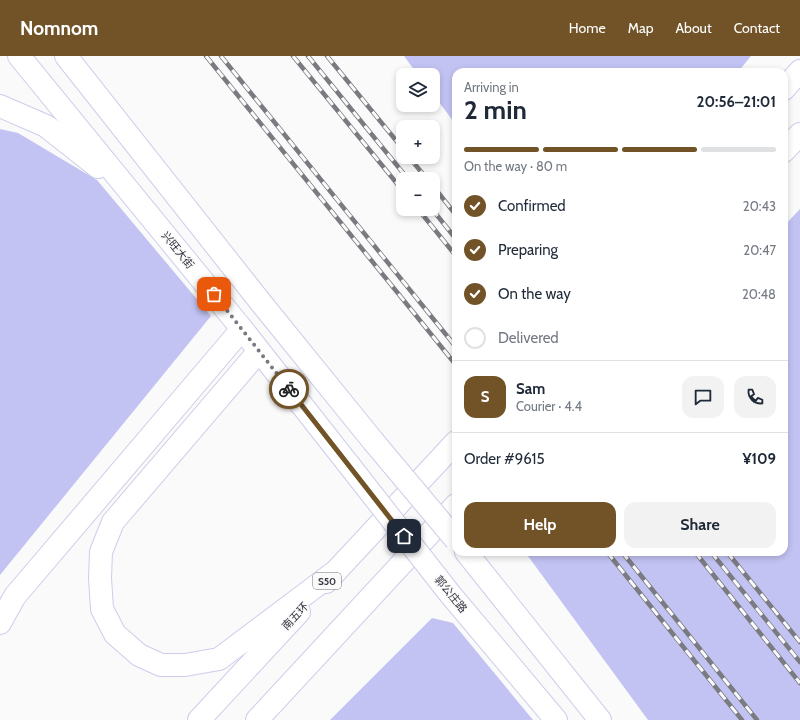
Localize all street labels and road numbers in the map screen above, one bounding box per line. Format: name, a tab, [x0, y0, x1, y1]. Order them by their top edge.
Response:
street label: 兴旺大街	[159, 228, 197, 272]
street label: 郭公庄路	[432, 572, 470, 616]
road number: S50	[313, 573, 341, 589]
street label: 南五环	[279, 599, 311, 633]

